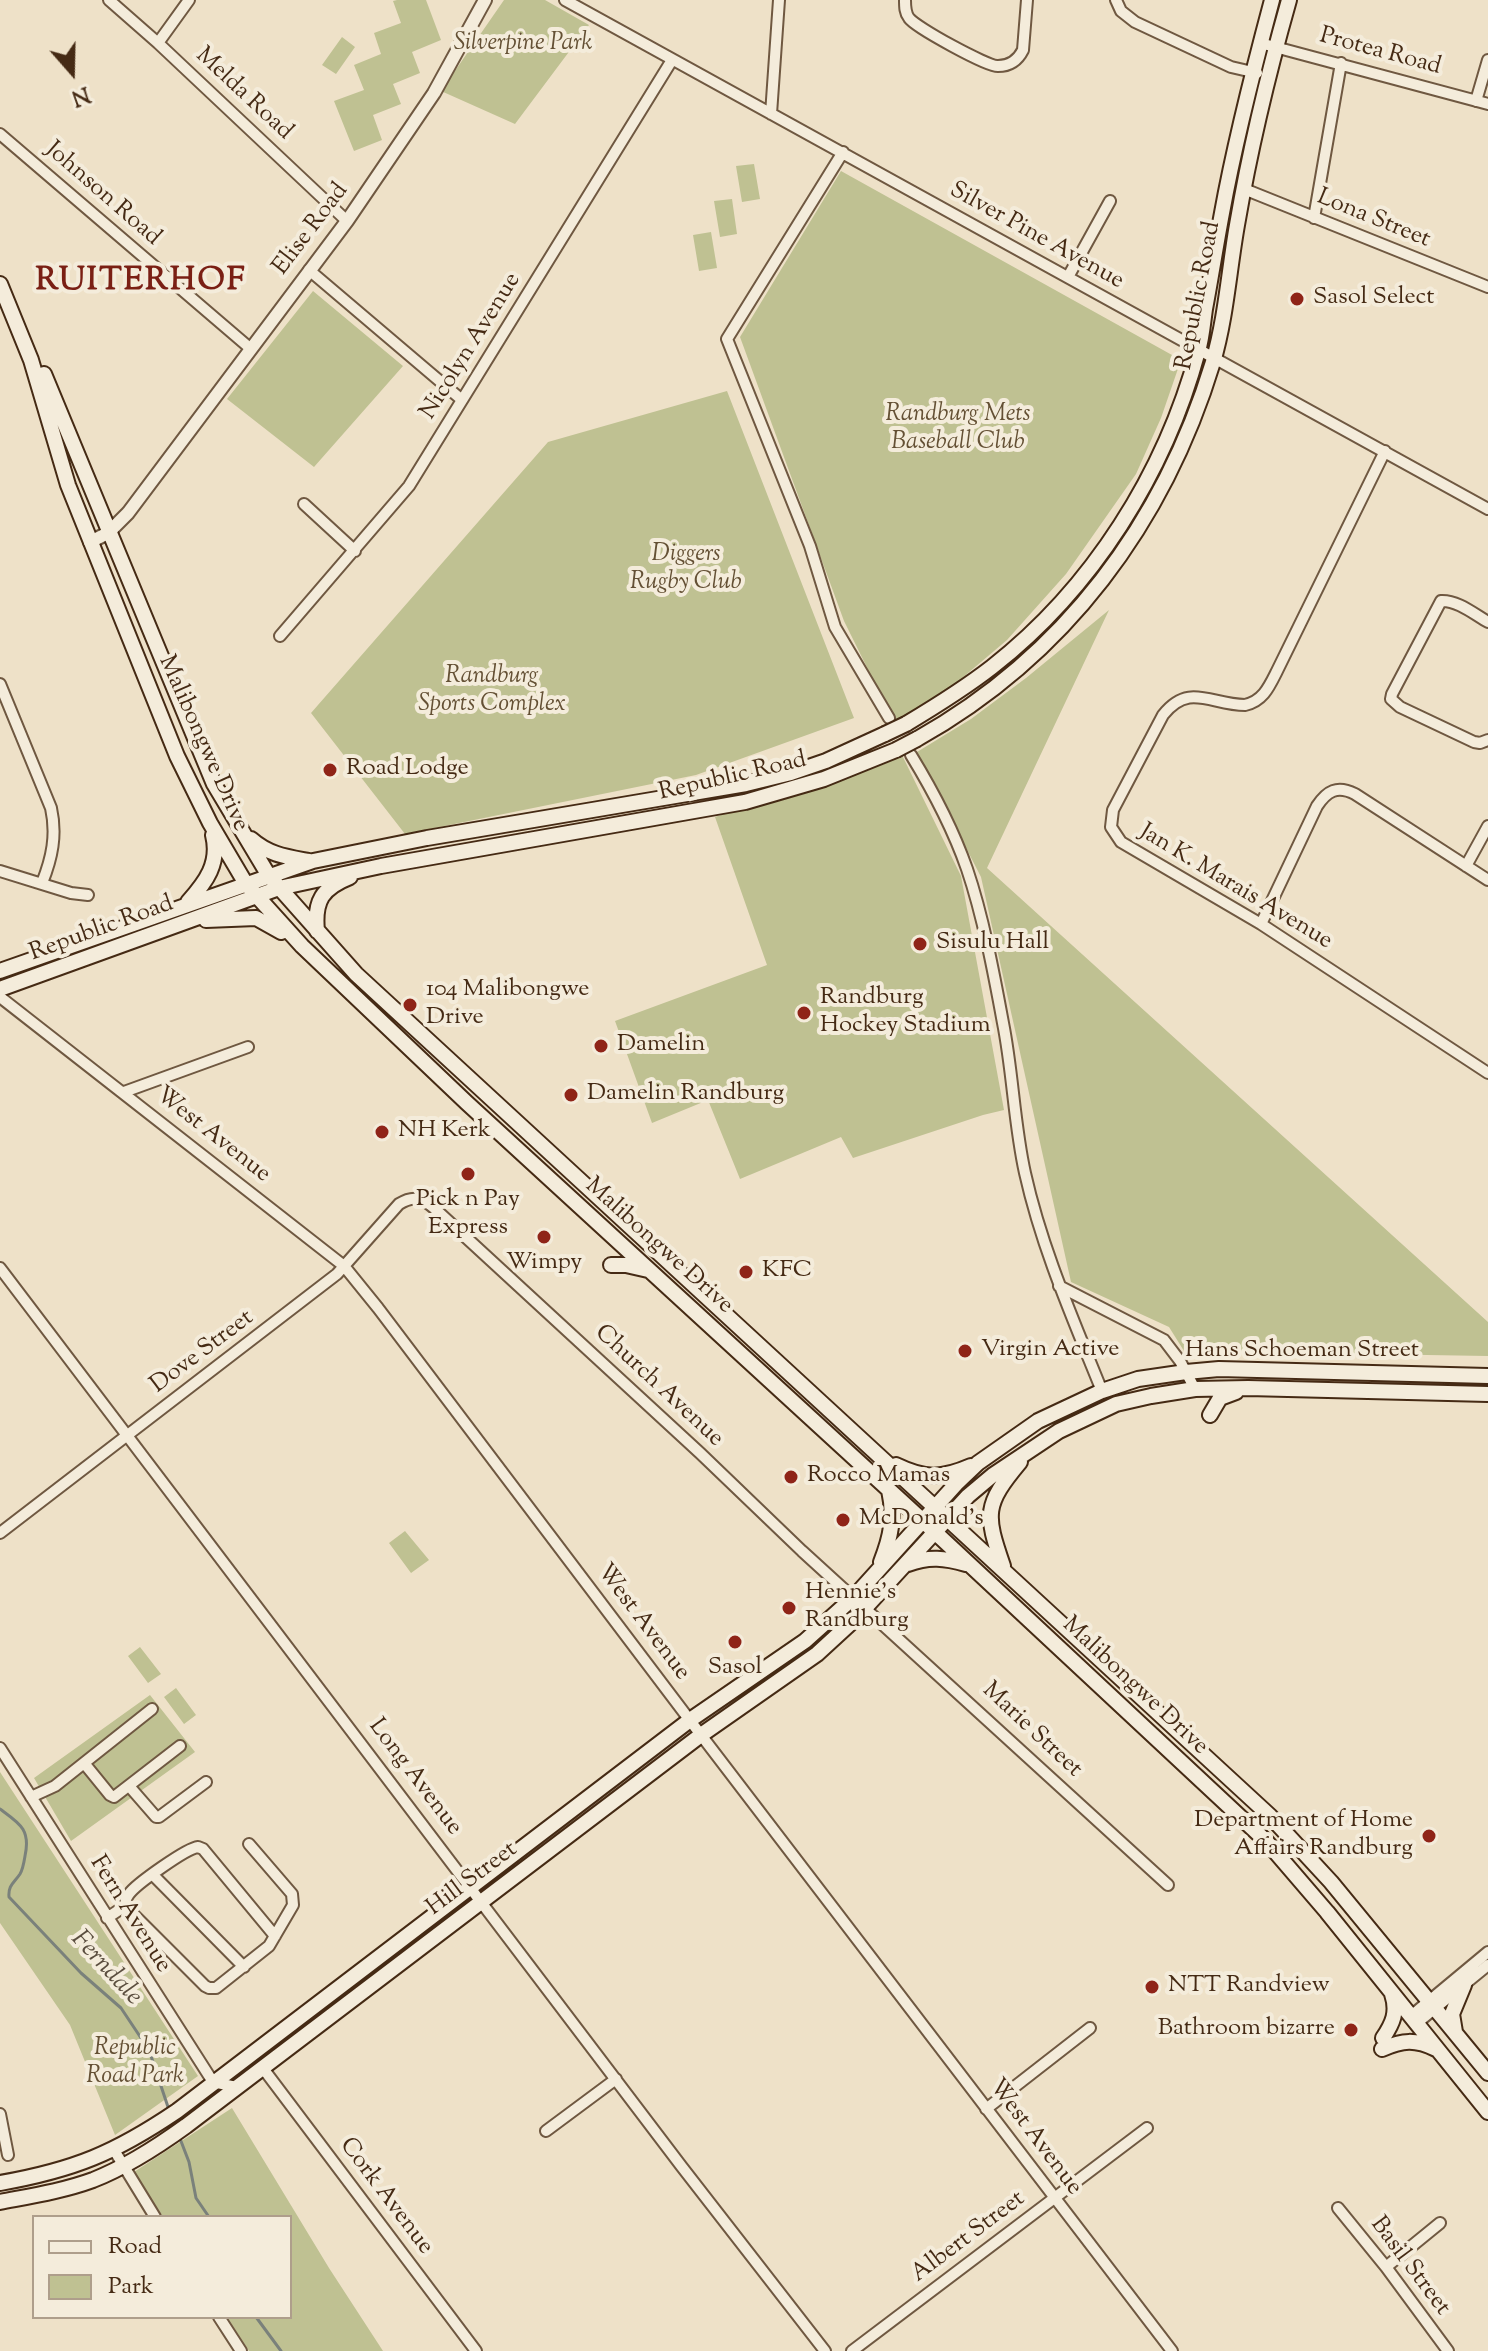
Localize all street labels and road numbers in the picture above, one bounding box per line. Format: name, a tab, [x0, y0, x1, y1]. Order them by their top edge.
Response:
street label: Protea Road	[1316, 23, 1444, 83]
street label: Melda Road	[188, 43, 298, 147]
street label: Johnson Road	[38, 137, 166, 253]
street label: Silver Pine Avenue	[944, 177, 1128, 297]
street label: Elise Road	[268, 178, 356, 282]
street label: Lona Street	[1312, 184, 1434, 256]
street label: Republic Road	[1171, 219, 1229, 373]
street label: Nicolyn Avenue	[415, 268, 529, 426]
street label: Malibongwe Drive	[150, 652, 254, 836]
street label: Republic Road	[656, 747, 810, 809]
street label: Jan K. Marais Avenue	[1133, 819, 1337, 957]
street label: Republic Road	[26, 891, 178, 969]
street label: West Avenue	[149, 1082, 275, 1190]
street label: Malibongwe Drive	[578, 1173, 738, 1321]
street label: Dove Street	[146, 1305, 260, 1401]
street label: Church Avenue	[587, 1320, 729, 1454]
street label: Hans Schoeman Street	[1185, 1338, 1419, 1366]
street label: West Avenue	[589, 1559, 695, 1687]
street label: Malibongwe Drive	[1055, 1612, 1213, 1762]
street label: Marie Street	[975, 1677, 1087, 1785]
street label: Long Avenue	[361, 1714, 467, 1842]
street label: Hill Street	[422, 1837, 524, 1923]
street label: Fern Avenue	[82, 1851, 176, 1979]
street label: West Avenue	[981, 2074, 1087, 2202]
street label: Cork Avenue	[332, 2133, 438, 2261]
street label: Albert Street	[906, 2186, 1032, 2290]
street label: Basil Street	[1363, 2212, 1455, 2322]

